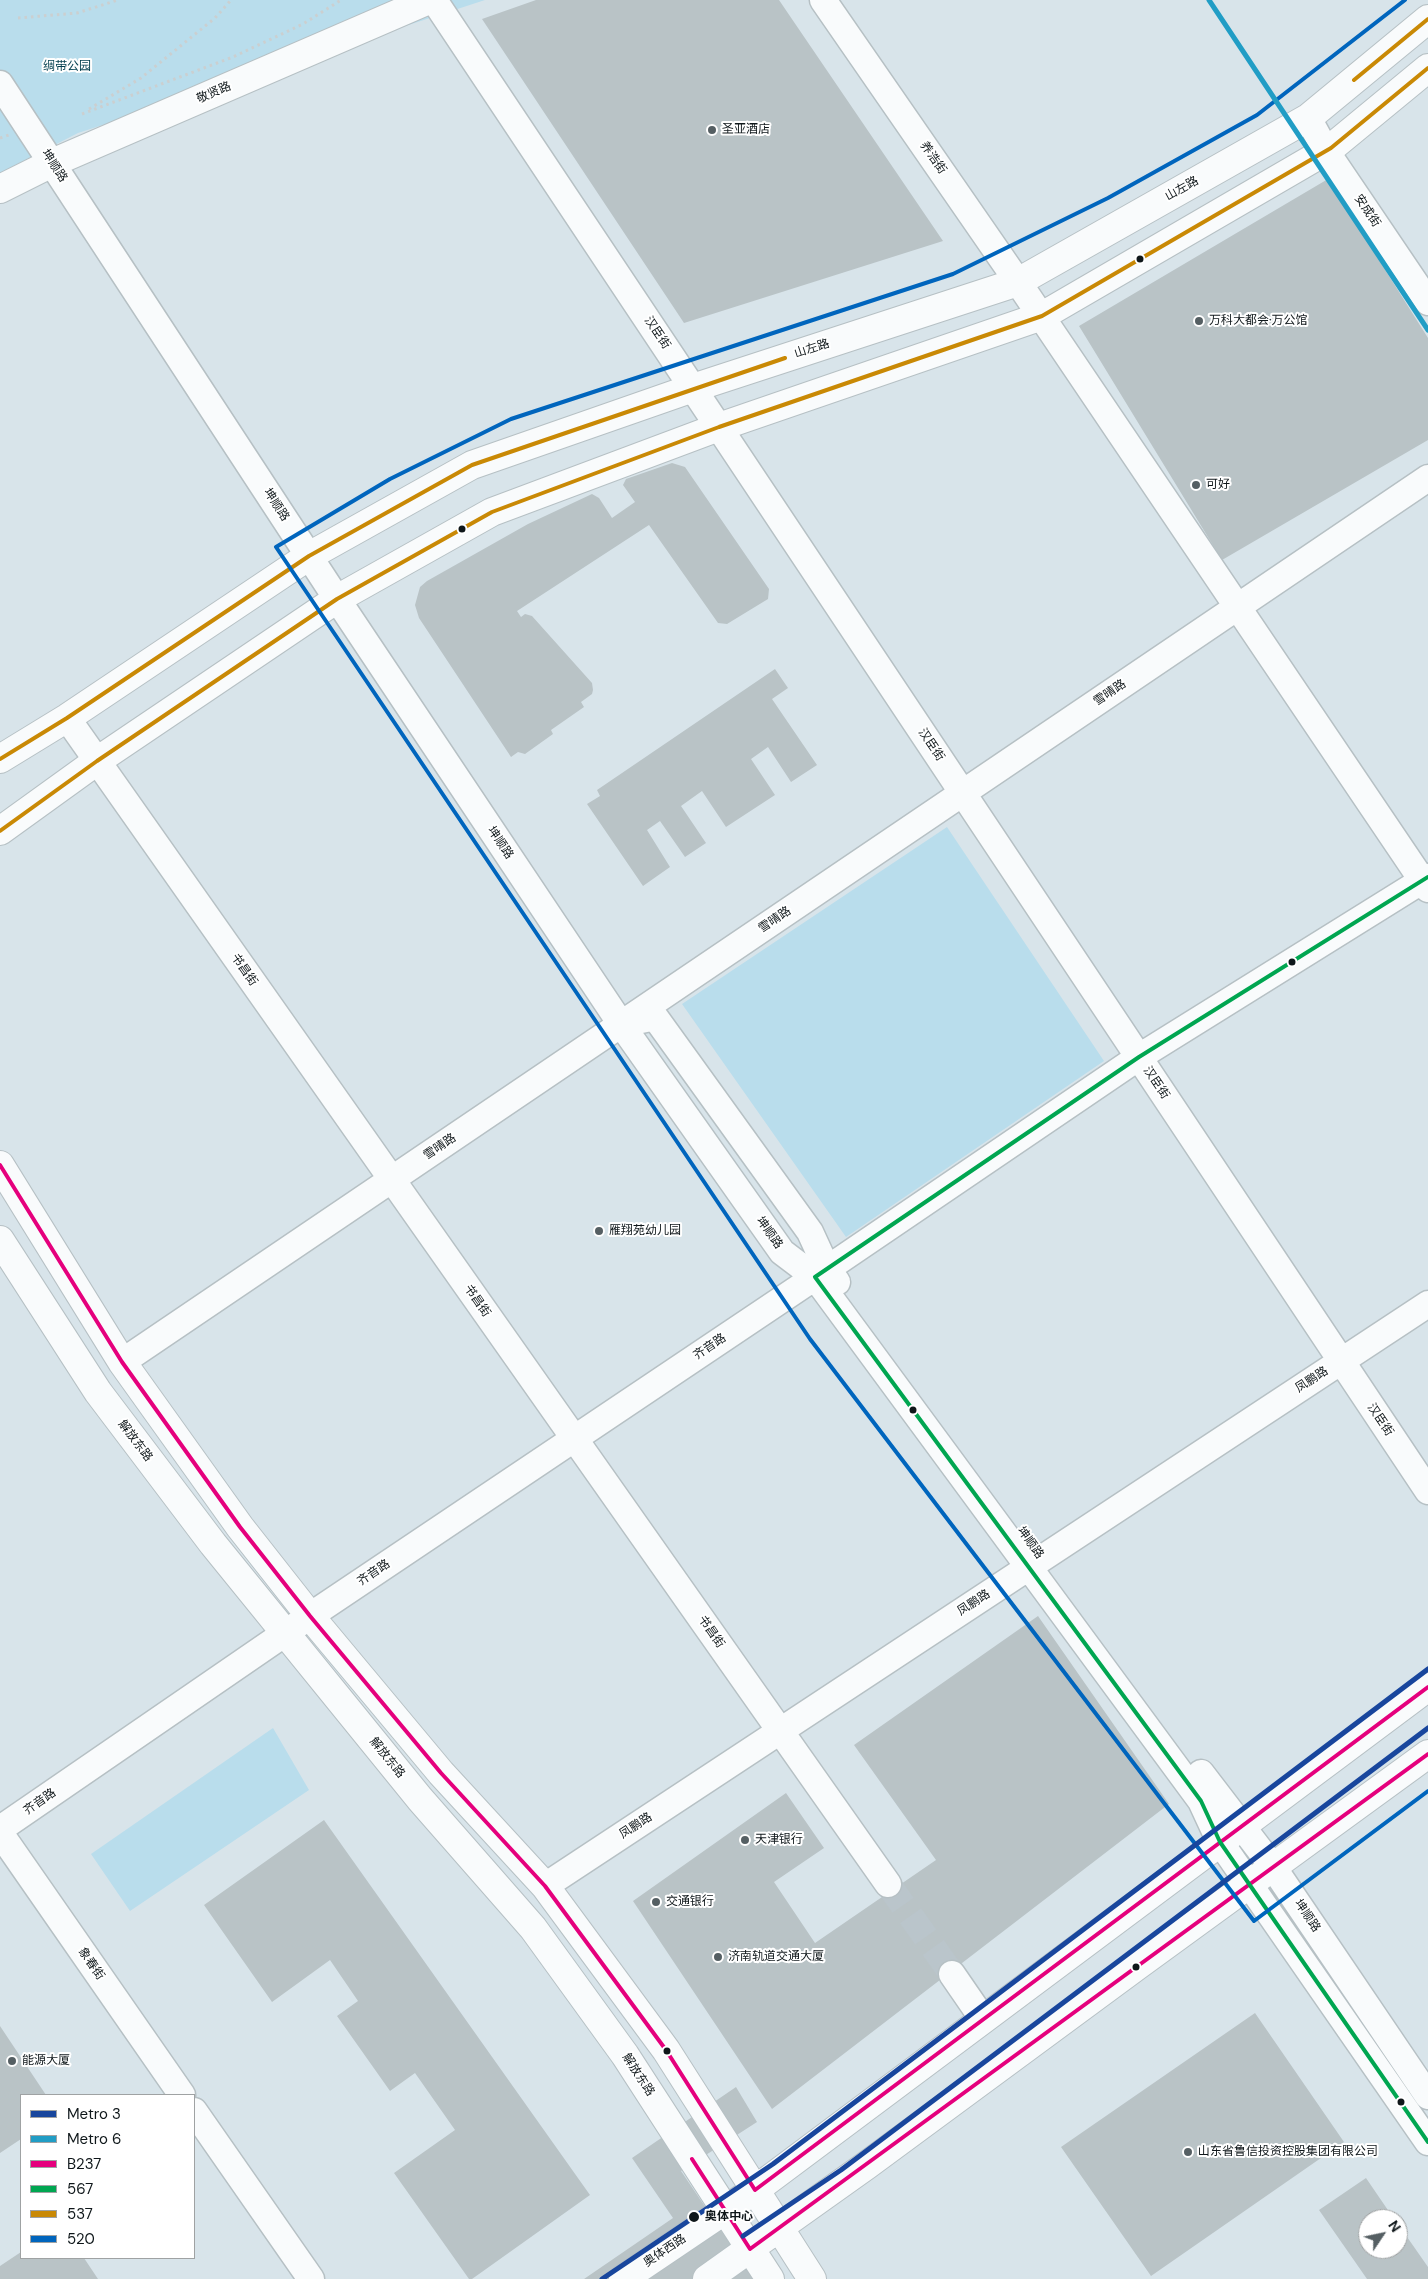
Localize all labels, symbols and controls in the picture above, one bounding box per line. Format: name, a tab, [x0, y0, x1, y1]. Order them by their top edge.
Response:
park label: 绸带公园	[43, 60, 91, 74]
street label: 敬贤路	[195, 79, 233, 107]
place label: 圣亚酒店	[722, 123, 770, 137]
marker: 圣亚酒店	[706, 124, 718, 136]
street label: 养浩街	[917, 139, 949, 177]
street label: 坤顺路	[38, 147, 70, 185]
street label: 山左路	[1163, 174, 1201, 204]
street label: 安成街	[1351, 192, 1383, 230]
unlabelled marker	[1135, 254, 1145, 264]
street label: 汉臣街	[641, 314, 673, 352]
place label: 万科大都会·万公馆	[1209, 314, 1307, 328]
marker: 万科大都会·万公馆	[1193, 315, 1205, 327]
street label: 山左路	[793, 337, 831, 361]
place label: 可好	[1206, 478, 1230, 492]
marker: 可好	[1190, 479, 1202, 491]
street label: 坤顺路	[260, 486, 292, 524]
unlabelled marker	[457, 524, 467, 534]
street label: 雪晴路	[1091, 677, 1129, 709]
street label: 汉臣街	[915, 726, 947, 764]
street label: 坤顺路	[484, 824, 516, 862]
street label: 雪晴路	[756, 904, 794, 936]
street label: 书昌街	[228, 951, 260, 989]
unlabelled marker	[1287, 957, 1297, 967]
street label: 汉臣街	[1140, 1064, 1172, 1102]
street label: 雪晴路	[421, 1131, 459, 1163]
street label: 坤顺路	[753, 1214, 785, 1252]
place label: 雁翔苑幼儿园	[609, 1224, 681, 1238]
marker: 雁翔苑幼儿园	[593, 1225, 605, 1237]
street label: 书昌街	[461, 1282, 493, 1320]
street label: 齐音路	[691, 1331, 729, 1363]
street label: 凤鹏路	[1293, 1364, 1331, 1396]
street label: 汉臣街	[1364, 1401, 1396, 1439]
unlabelled marker	[908, 1405, 918, 1415]
street label: 解放东路	[115, 1417, 155, 1465]
street label: 坤顺路	[1014, 1524, 1046, 1562]
street label: 齐音路	[355, 1557, 393, 1589]
street label: 凤鹏路	[955, 1587, 993, 1619]
street label: 书昌街	[695, 1613, 727, 1651]
street label: 解放东路	[366, 1735, 408, 1781]
street label: 齐音路	[21, 1786, 59, 1818]
street label: 凤鹏路	[617, 1810, 655, 1842]
place label: 天津银行	[755, 1833, 803, 1847]
marker: 天津银行	[739, 1834, 751, 1846]
place label: 交通银行	[666, 1895, 714, 1909]
marker: 交通银行	[650, 1896, 662, 1908]
street label: 坤顺路	[1291, 1897, 1323, 1935]
street label: 象春街	[75, 1945, 107, 1983]
place label: 济南轨道交通大厦	[728, 1950, 824, 1964]
marker: 济南轨道交通大厦	[712, 1951, 724, 1963]
unlabelled marker	[1131, 1962, 1141, 1972]
unlabelled marker	[662, 2046, 672, 2056]
street label: 解放东路	[619, 2051, 657, 2099]
place label: 能源大厦	[22, 2054, 70, 2068]
marker: 能源大厦	[6, 2055, 18, 2067]
legend	[20, 2094, 195, 2259]
unlabelled marker	[1396, 2097, 1406, 2107]
text: Metro 3	[67, 2104, 121, 2124]
text: Metro 6	[67, 2129, 121, 2149]
place label: 山东省鲁信投资控股集团有限公司	[1198, 2145, 1378, 2159]
marker: 山东省鲁信投资控股集团有限公司	[1182, 2146, 1194, 2158]
text: B237	[67, 2154, 101, 2174]
text: 567	[67, 2179, 93, 2199]
text: 537	[67, 2204, 93, 2224]
north arrow	[1358, 2209, 1408, 2259]
marker: 奥体中心	[687, 2210, 701, 2224]
place label: 奥体中心	[705, 2210, 753, 2224]
text: N	[1384, 2217, 1405, 2235]
text: 520	[67, 2229, 95, 2249]
street label: 奥体西路	[641, 2232, 689, 2270]

